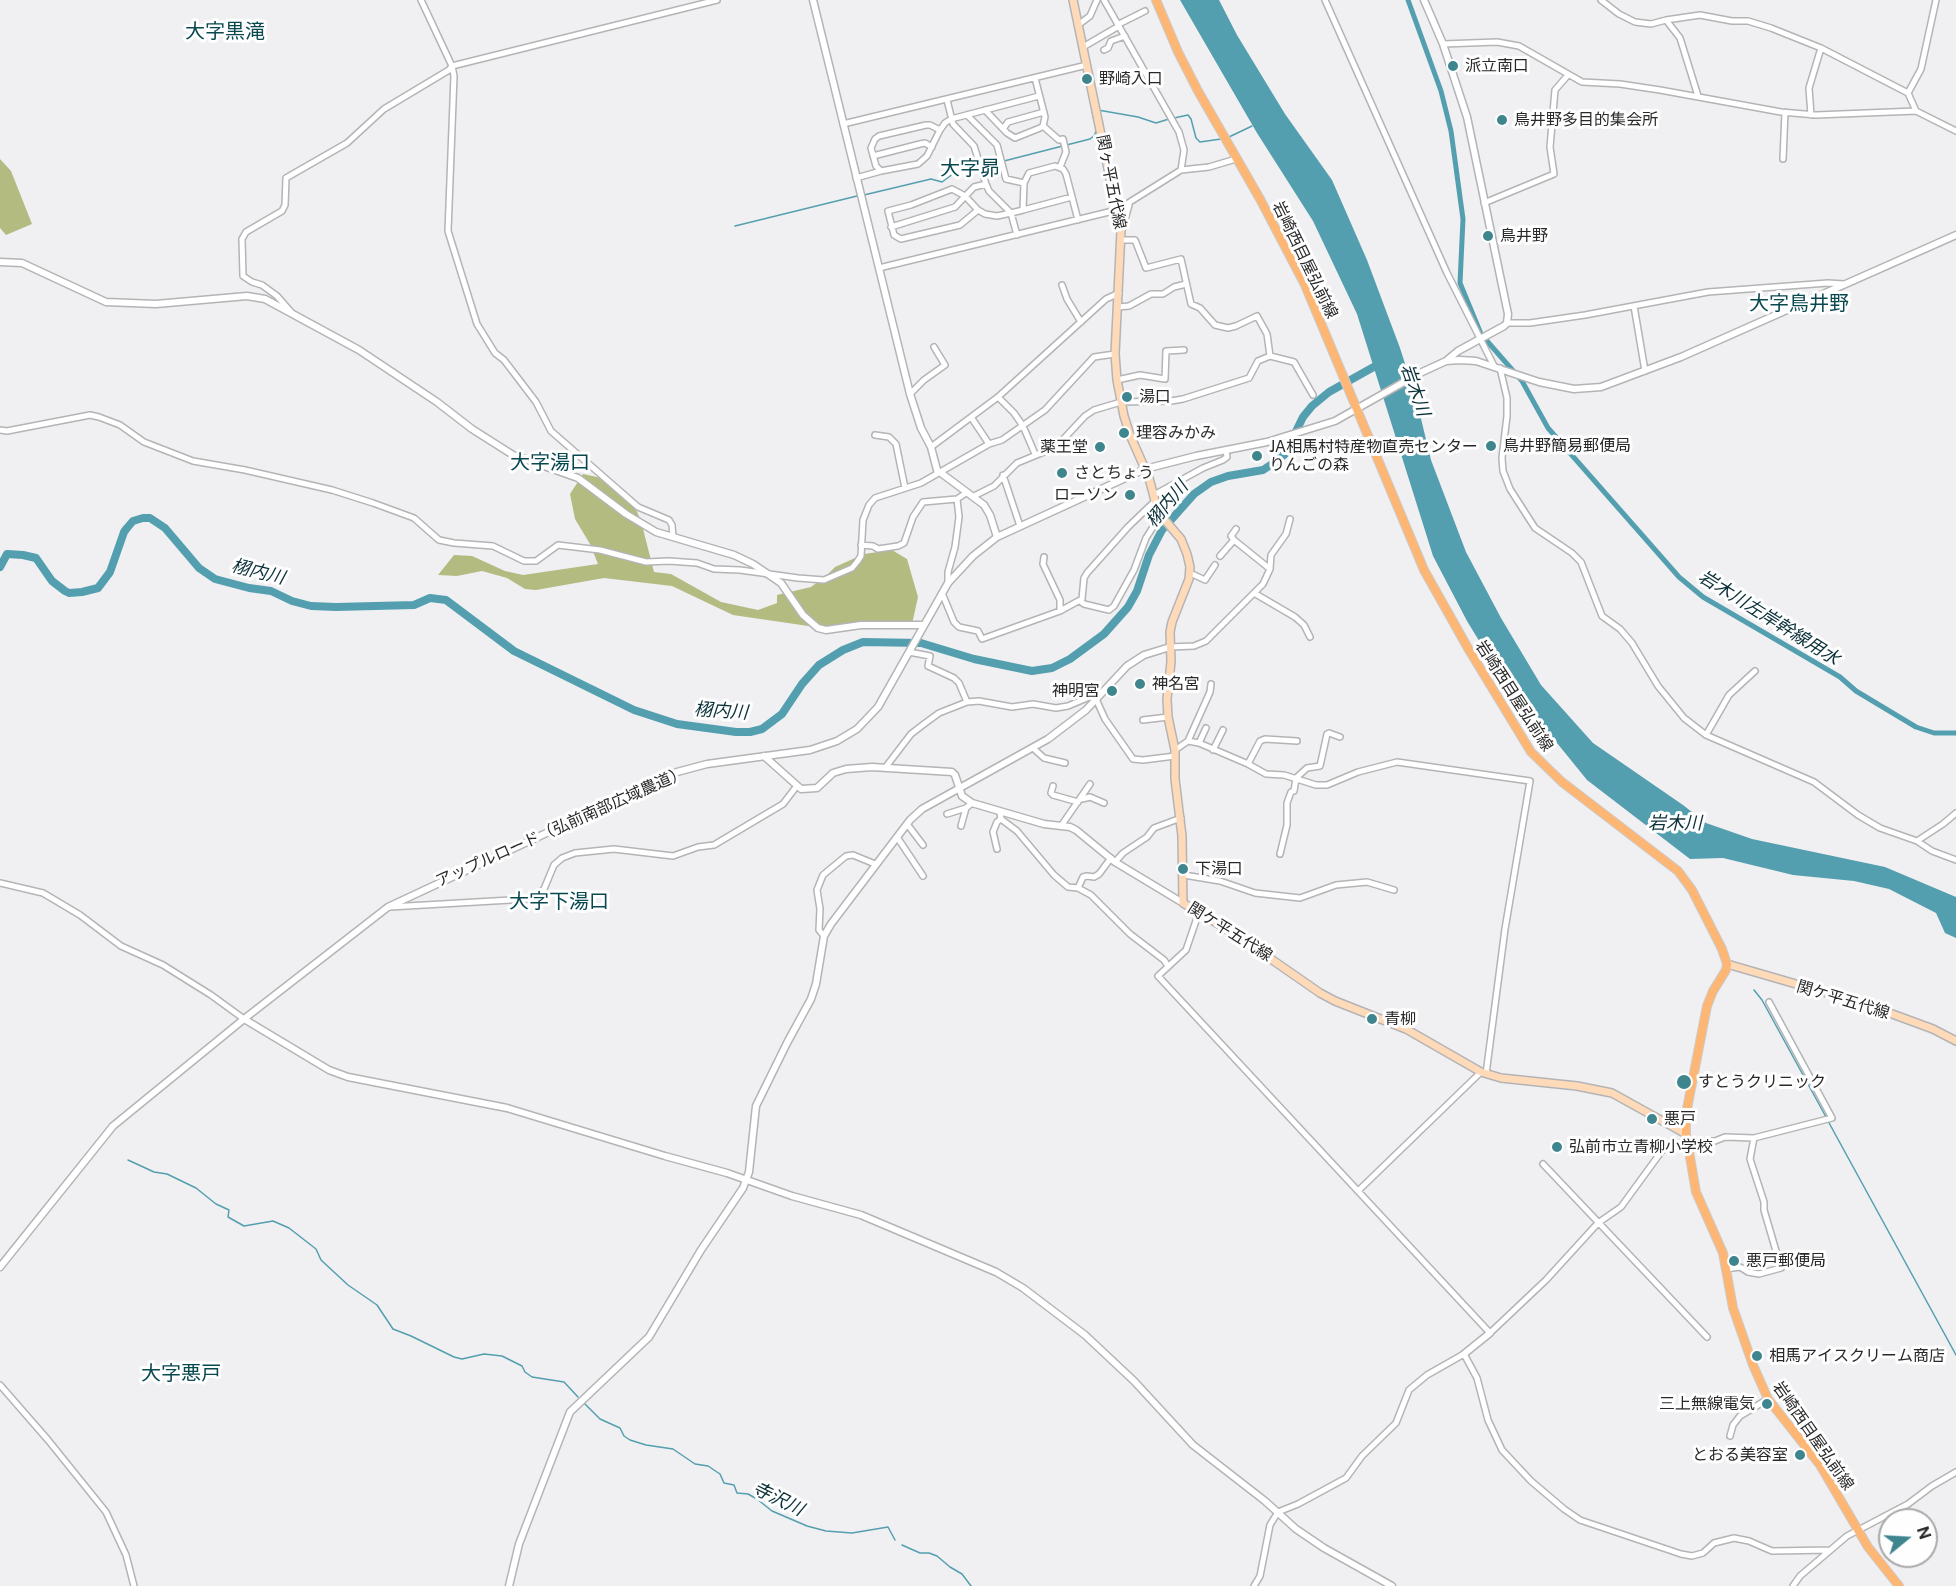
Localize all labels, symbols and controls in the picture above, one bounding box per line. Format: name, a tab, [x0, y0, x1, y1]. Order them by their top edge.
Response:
district label: 大字黒滝	[185, 20, 265, 44]
place label: 派立南口	[1465, 56, 1529, 76]
marker: 派立南口	[1446, 59, 1460, 73]
place label: 野崎入口	[1099, 69, 1163, 89]
marker: 野崎入口	[1080, 72, 1094, 86]
place label: 鳥井野多目的集会所	[1514, 110, 1658, 130]
marker: 鳥井野多目的集会所	[1495, 113, 1509, 127]
street label: 関ヶ平五代線	[1092, 133, 1130, 231]
district label: 大字昴	[940, 157, 1000, 181]
street label: 岩崎西目屋弘前線	[1268, 198, 1342, 322]
place label: 鳥井野	[1500, 226, 1548, 246]
marker: 鳥井野	[1481, 229, 1495, 243]
district label: 大字鳥井野	[1749, 292, 1849, 316]
water label: 岩木川	[1396, 361, 1434, 419]
place label: 湯口	[1139, 387, 1171, 407]
marker: 湯口	[1120, 390, 1134, 404]
place label: 理容みかみ	[1136, 423, 1216, 443]
marker: 理容みかみ	[1117, 426, 1131, 440]
place label: 鳥井野簡易郵便局	[1503, 436, 1631, 456]
place label: 薬王堂	[1040, 437, 1088, 457]
place label: JA相馬村特産物直売センター りんごの森	[1269, 437, 1478, 475]
marker: 鳥井野簡易郵便局	[1484, 439, 1498, 453]
marker: 薬王堂	[1093, 440, 1107, 454]
marker: JA相馬村特産物直売センター りんごの森	[1250, 449, 1264, 463]
district label: 大字湯口	[510, 451, 590, 475]
place label: さとちょう	[1074, 463, 1154, 483]
marker: さとちょう	[1055, 466, 1069, 480]
water label: 栩内川	[1141, 476, 1193, 532]
place label: ローソン	[1054, 485, 1118, 505]
marker: ローソン	[1123, 488, 1137, 502]
water label: 栩内川	[229, 555, 287, 589]
water label: 岩木川左岸幹線用水	[1695, 566, 1843, 670]
street label: 岩崎西目屋弘前線	[1471, 637, 1557, 755]
place label: 神名宮	[1152, 674, 1200, 694]
marker: 神名宮	[1133, 677, 1147, 691]
place label: 神明宮	[1052, 681, 1100, 701]
marker: 神明宮	[1105, 684, 1119, 698]
water label: 栩内川	[693, 698, 749, 724]
street label: アップルロード（弘前南部広域農道）	[433, 763, 689, 891]
water label: 岩木川	[1648, 812, 1702, 834]
place label: 下湯口	[1195, 859, 1243, 879]
marker: 下湯口	[1176, 862, 1190, 876]
district label: 大字下湯口	[509, 890, 609, 914]
street label: 関ケ平五代線	[1184, 898, 1276, 966]
street label: 関ケ平五代線	[1794, 977, 1892, 1023]
place label: 青柳	[1384, 1009, 1416, 1029]
marker: 青柳	[1365, 1012, 1379, 1026]
place label: すとうクリニック	[1698, 1072, 1826, 1092]
marker: すとうクリニック	[1675, 1073, 1693, 1091]
place label: 悪戸	[1664, 1109, 1696, 1129]
marker: 悪戸	[1645, 1112, 1659, 1126]
place label: 弘前市立青柳小学校	[1569, 1137, 1713, 1157]
marker: 弘前市立青柳小学校	[1550, 1140, 1564, 1154]
place label: 悪戸郵便局	[1746, 1251, 1826, 1271]
marker: 悪戸郵便局	[1727, 1254, 1741, 1268]
place label: 相馬アイスクリーム商店	[1769, 1346, 1945, 1366]
marker: 相馬アイスクリーム商店	[1750, 1349, 1764, 1363]
district label: 大字悪戸	[141, 1362, 221, 1386]
street label: 岩崎西目屋弘前線	[1768, 1378, 1858, 1494]
place label: 三上無線電気	[1659, 1394, 1755, 1414]
marker: 三上無線電気	[1760, 1397, 1774, 1411]
place label: とおる美容室	[1692, 1445, 1788, 1465]
marker: とおる美容室	[1793, 1448, 1807, 1462]
water label: 寺沢川	[749, 1477, 807, 1521]
north arrow	[1878, 1508, 1938, 1568]
text: N	[1913, 1524, 1935, 1542]

